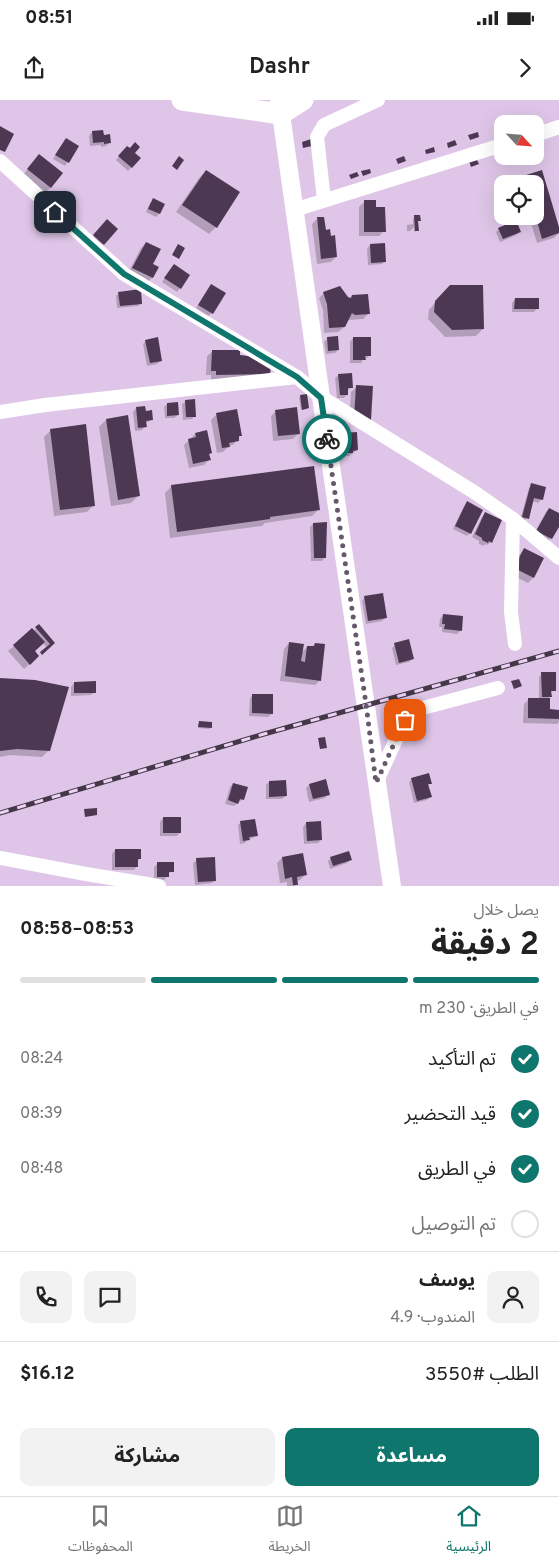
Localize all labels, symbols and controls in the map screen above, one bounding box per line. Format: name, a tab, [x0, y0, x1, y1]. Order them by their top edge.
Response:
text: 08:51	[25, 6, 73, 30]
icon: share	[20, 54, 48, 82]
text: Dashr	[249, 54, 310, 81]
icon: forward	[511, 54, 539, 82]
north arrow	[494, 115, 544, 165]
map controls	[494, 115, 544, 225]
button: locate	[494, 175, 544, 225]
pin	[34, 191, 76, 233]
icon: home	[41, 198, 69, 226]
courier	[302, 414, 352, 464]
icon: bike	[313, 425, 341, 453]
pin	[384, 699, 426, 741]
icon: bag	[391, 706, 419, 734]
text: يصل خلال	[473, 901, 539, 921]
text: 08:53–08:58	[20, 917, 134, 941]
text: 2 دقيقة	[431, 926, 539, 966]
text: في الطريق · 230 m	[419, 999, 539, 1019]
icon: check	[511, 1045, 539, 1073]
text: تم التأكيد	[428, 1048, 496, 1072]
text: 08:24	[20, 1049, 63, 1069]
icon: check	[511, 1100, 539, 1128]
text: قيد التحضير	[405, 1103, 496, 1127]
text: 08:39	[20, 1104, 63, 1124]
icon: check	[511, 1155, 539, 1183]
text: في الطريق	[418, 1158, 496, 1182]
text: 08:48	[20, 1159, 63, 1179]
text: تم التوصيل	[412, 1213, 496, 1237]
text: يوسف	[419, 1269, 475, 1293]
button: phone	[20, 1271, 72, 1323]
button: chat	[84, 1271, 136, 1323]
button: person	[487, 1271, 539, 1323]
text: المندوب · 4.9	[390, 1308, 475, 1328]
text: $16.12	[20, 1362, 75, 1386]
text: الطلب #3550	[425, 1363, 539, 1387]
button: مشاركة	[20, 1428, 275, 1486]
button: مساعدة	[285, 1428, 539, 1486]
tab: المحفوظات	[68, 1502, 133, 1561]
tab: الخريطة	[269, 1502, 310, 1561]
tab: الرئيسية	[446, 1502, 491, 1561]

